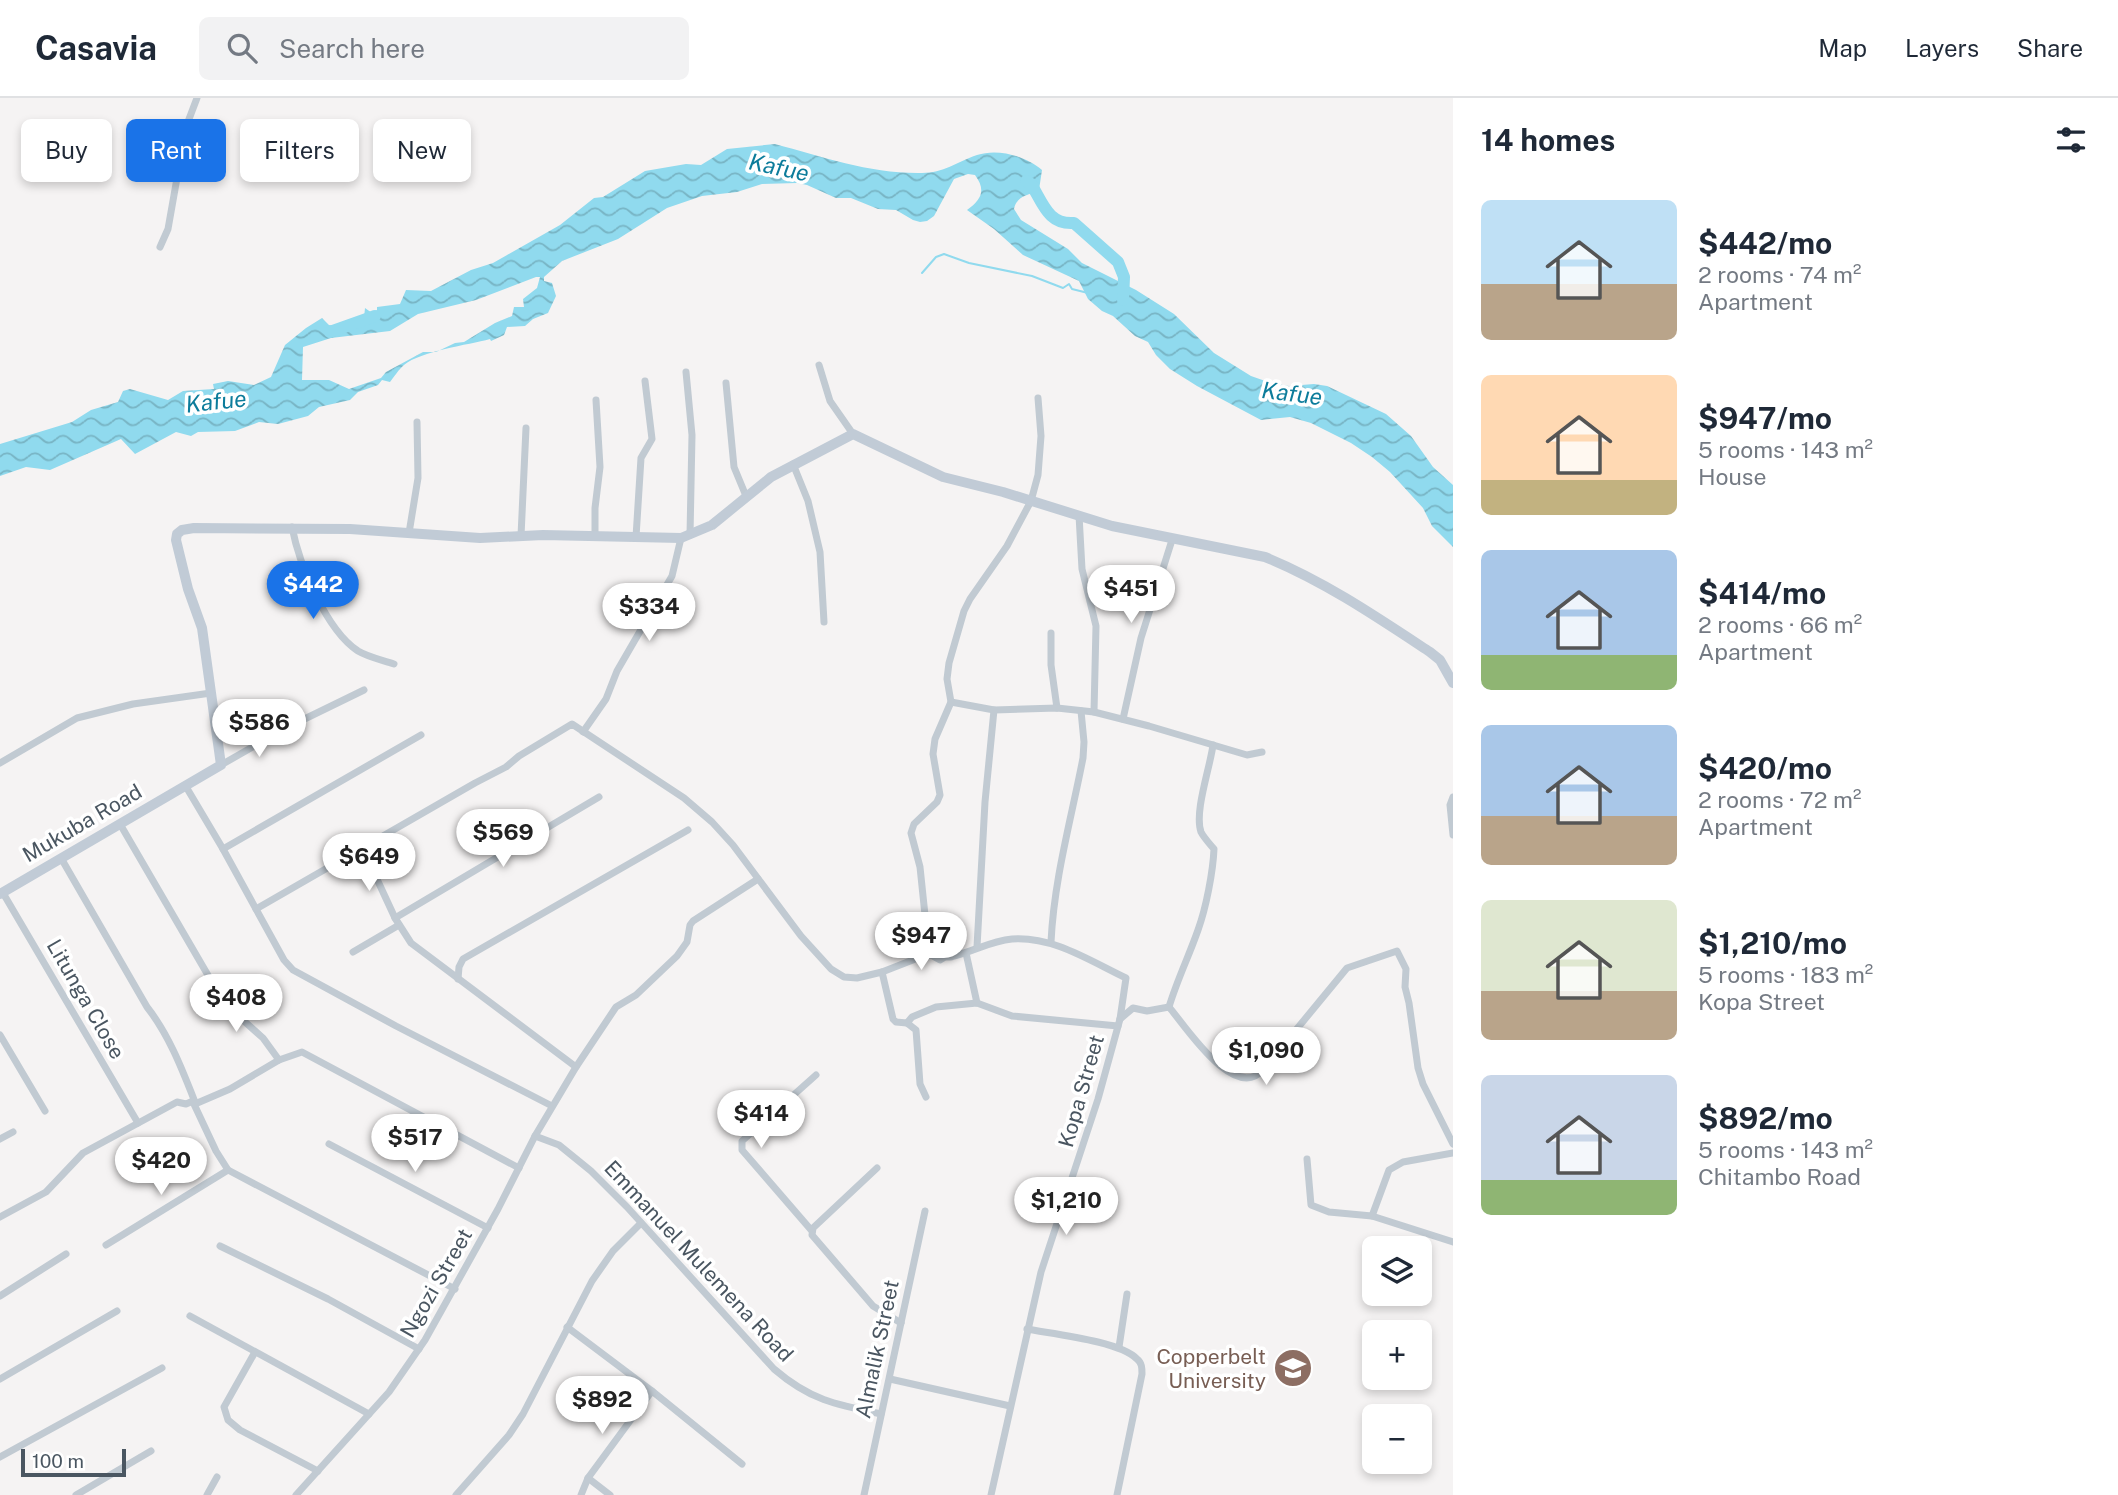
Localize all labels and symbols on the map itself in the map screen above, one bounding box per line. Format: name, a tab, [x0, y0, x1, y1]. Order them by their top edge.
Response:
water label: Kafue	[746, 147, 812, 187]
water label: Kafue	[1260, 376, 1324, 410]
water label: Kafue	[184, 384, 248, 418]
pin: $442	[272, 561, 354, 621]
pin: $451	[1090, 566, 1172, 625]
pin: $334	[608, 584, 690, 643]
pin: $586	[218, 700, 300, 759]
street label: Mukuba Road	[18, 779, 146, 867]
pin: $569	[462, 810, 544, 869]
pin: $649	[328, 834, 410, 893]
pin: $947	[880, 912, 962, 972]
street label: Litunga Close	[42, 935, 130, 1063]
pin: $408	[195, 974, 277, 1034]
pin: $1,090	[1209, 1028, 1323, 1087]
street label: Kopa Street	[1053, 1032, 1109, 1150]
pin: $414	[720, 1090, 802, 1150]
pin: $517	[374, 1114, 456, 1174]
pin: $420	[120, 1138, 202, 1197]
street label: Emmanuel Mulemena Road	[599, 1155, 799, 1367]
pin: $1,210	[1009, 1178, 1123, 1237]
street label: Ngozi Street	[395, 1224, 477, 1342]
street label: Almalik Street	[850, 1278, 904, 1420]
place label: Copperbelt University	[1156, 1344, 1266, 1393]
school or university icon: Copperbelt University	[1272, 1347, 1314, 1389]
pin: $892	[561, 1376, 643, 1436]
scale bar	[21, 1446, 126, 1478]

